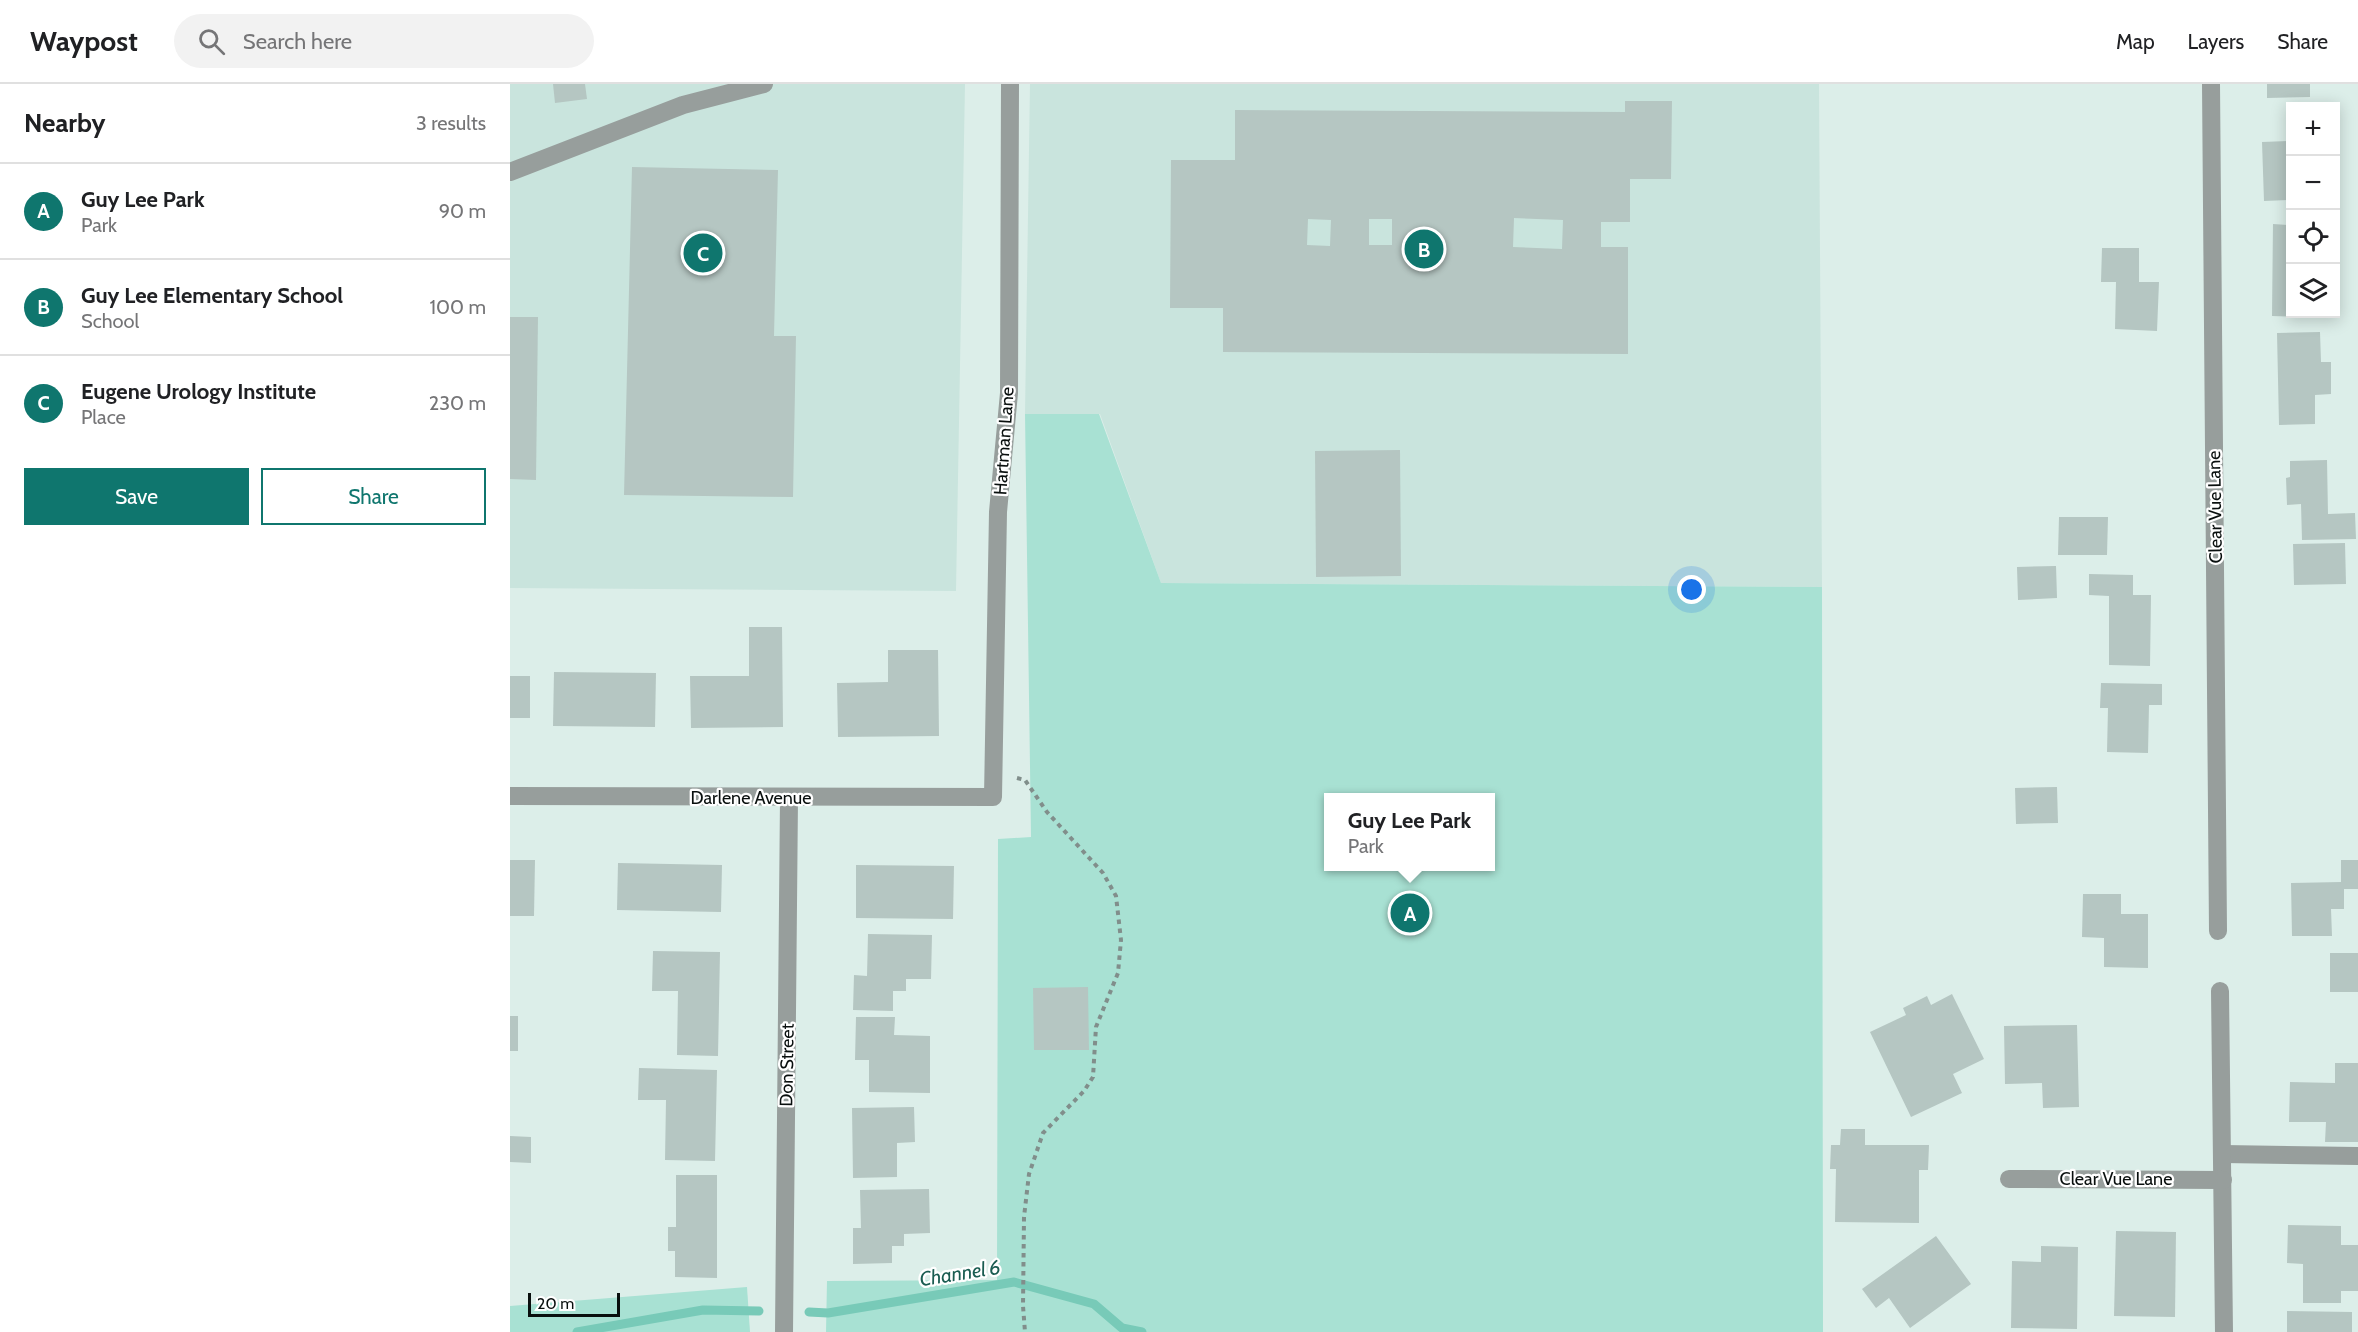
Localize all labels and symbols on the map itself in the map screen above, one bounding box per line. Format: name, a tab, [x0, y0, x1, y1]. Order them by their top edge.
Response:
pin: B	[1404, 226, 1444, 272]
pin: C	[684, 230, 722, 276]
street label: Hartman Lane	[989, 386, 1019, 496]
street label: Clear Vue Lane	[2203, 450, 2227, 564]
your location	[1677, 575, 1706, 604]
street label: Darlene Avenue	[690, 787, 812, 809]
pin: A	[1390, 890, 1430, 936]
street label: Don Street	[775, 1023, 799, 1107]
street label: Clear Vue Lane	[2060, 1168, 2172, 1190]
water label: Channel 6	[918, 1255, 1002, 1291]
scale bar	[528, 1290, 620, 1318]

